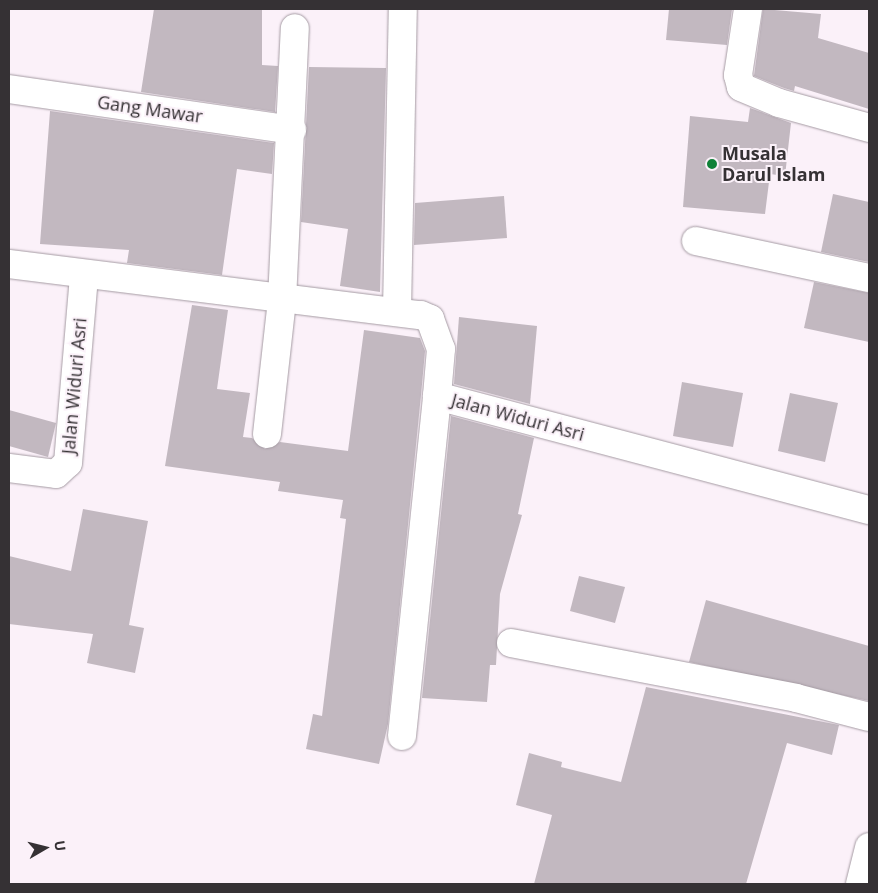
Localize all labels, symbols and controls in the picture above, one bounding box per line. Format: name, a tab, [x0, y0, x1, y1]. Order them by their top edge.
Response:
street label: Gang Mawar	[96, 91, 204, 127]
place label: Musala Darul Islam	[722, 143, 825, 186]
marker: Musala Darul Islam	[706, 158, 718, 170]
street label: Jalan Widuri Asri	[57, 317, 91, 455]
street label: Jalan Widuri Asri	[449, 389, 587, 445]
north arrow	[20, 823, 70, 873]
text: U	[50, 839, 70, 852]

